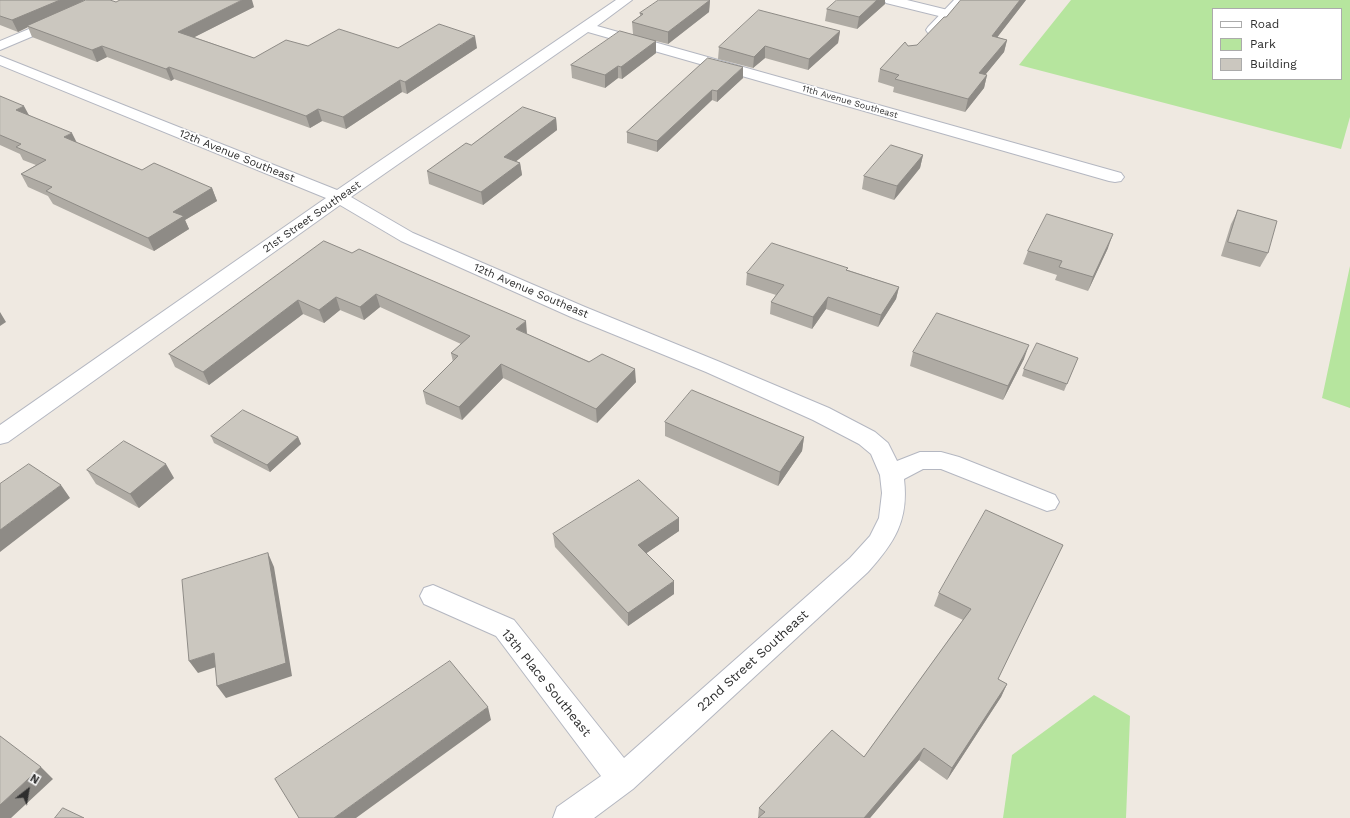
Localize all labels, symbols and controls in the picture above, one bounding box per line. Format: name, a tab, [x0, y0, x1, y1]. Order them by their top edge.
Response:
legend	[1212, 8, 1342, 80]
text: Road	[1250, 17, 1279, 31]
text: Park	[1250, 37, 1276, 51]
text: Building	[1250, 57, 1297, 71]
street label: 11th Avenue Southeast	[801, 83, 899, 121]
street label: 12th Avenue Southeast	[177, 127, 297, 185]
street label: 21st Street Southeast	[260, 178, 364, 256]
street label: 12th Avenue Southeast	[472, 261, 590, 321]
street label: 22nd Street Southeast	[694, 607, 812, 715]
street label: 13th Place Southeast	[498, 626, 594, 740]
north arrow	[8, 770, 48, 810]
text: N	[28, 772, 41, 787]

